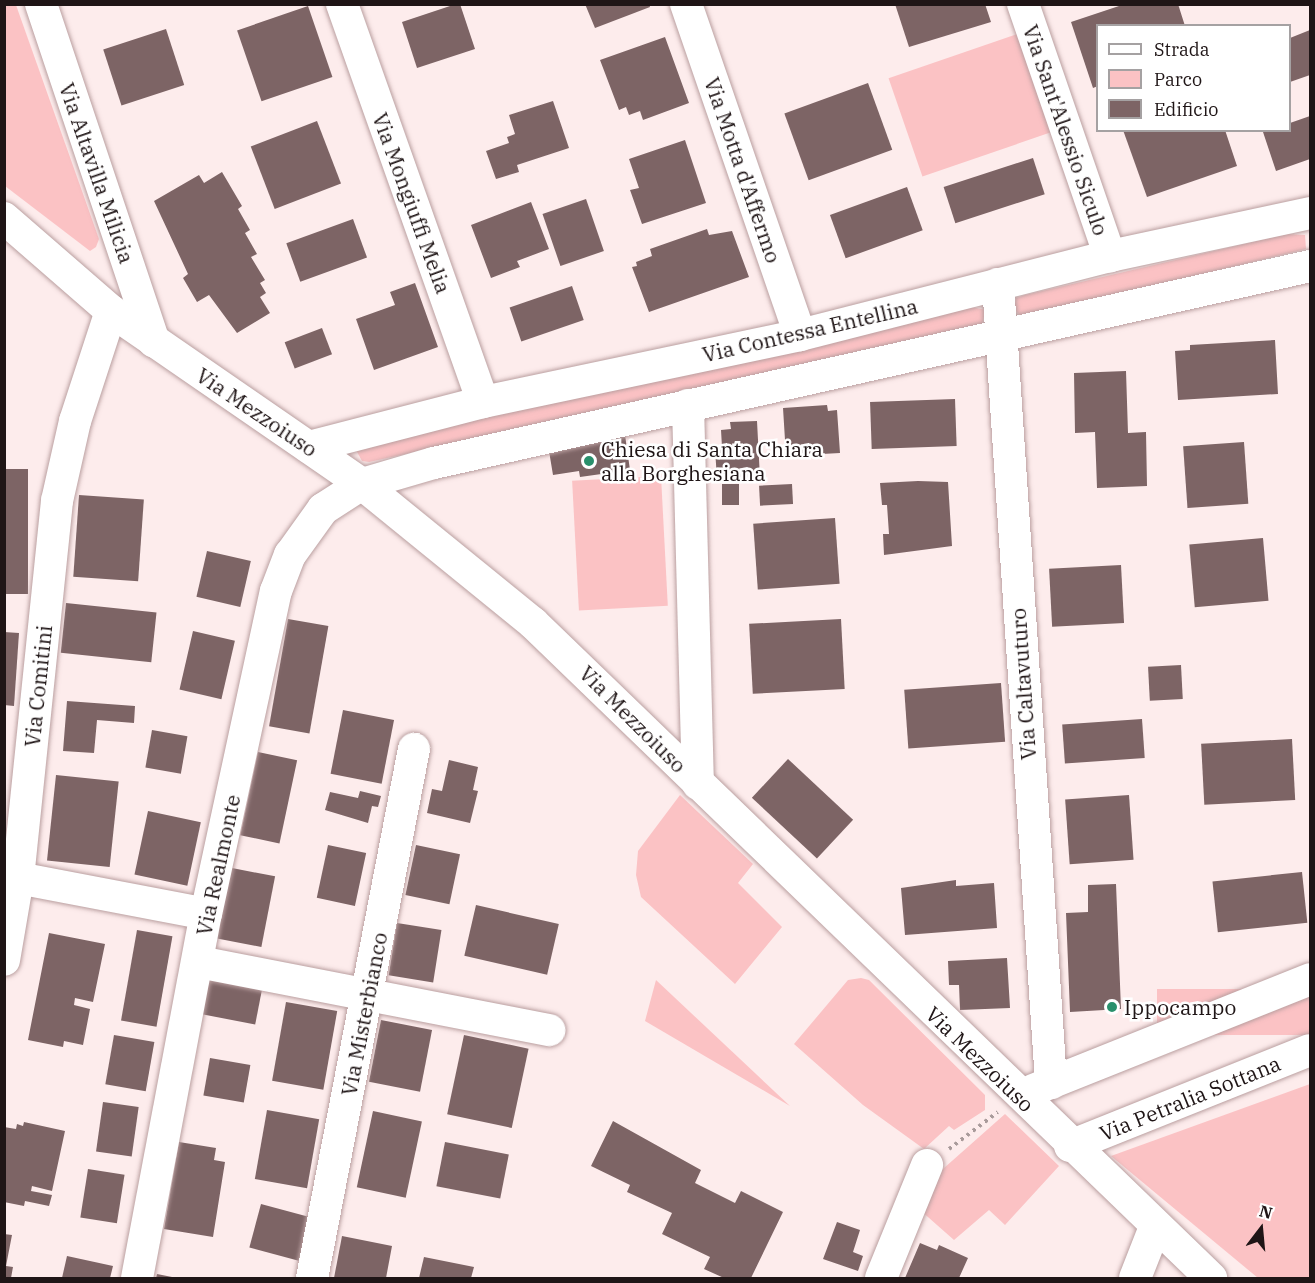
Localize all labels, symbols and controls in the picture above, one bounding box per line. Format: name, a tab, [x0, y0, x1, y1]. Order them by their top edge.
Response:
street label: Via Sant'Alessio Siculo	[1018, 21, 1114, 239]
legend	[1096, 24, 1291, 132]
text: Strada	[1154, 38, 1210, 61]
text: Parco	[1154, 68, 1202, 91]
street label: Via Motta d'Affermo	[699, 74, 787, 266]
street label: Via Altavilla Milicia	[54, 79, 140, 267]
text: Edificio	[1154, 98, 1218, 121]
street label: Via Mongiuffi Melia	[368, 109, 456, 297]
street label: Via Contessa Entellina	[700, 293, 920, 367]
street label: Via Mezzoiuso	[192, 362, 322, 462]
place label: Chiesa di Santa Chiara alla Borghesiana	[601, 436, 823, 486]
marker: Chiesa di Santa Chiara alla Borghesiana	[582, 454, 596, 468]
street label: Via Caltavuturo	[1005, 607, 1041, 761]
street label: Via Comitini	[19, 624, 57, 748]
street label: Via Mezzoiuso	[574, 660, 692, 778]
street label: Via Realmonte	[191, 792, 245, 938]
street label: Via Misterbianco	[336, 930, 392, 1098]
place label: Ippocampo	[1124, 994, 1236, 1020]
marker: Ippocampo	[1105, 1000, 1119, 1014]
street label: Via Mezzoiuso	[921, 1001, 1039, 1117]
street label: Via Petralia Sottana	[1096, 1050, 1284, 1146]
north arrow	[1231, 1199, 1291, 1259]
text: N	[1257, 1200, 1275, 1223]

